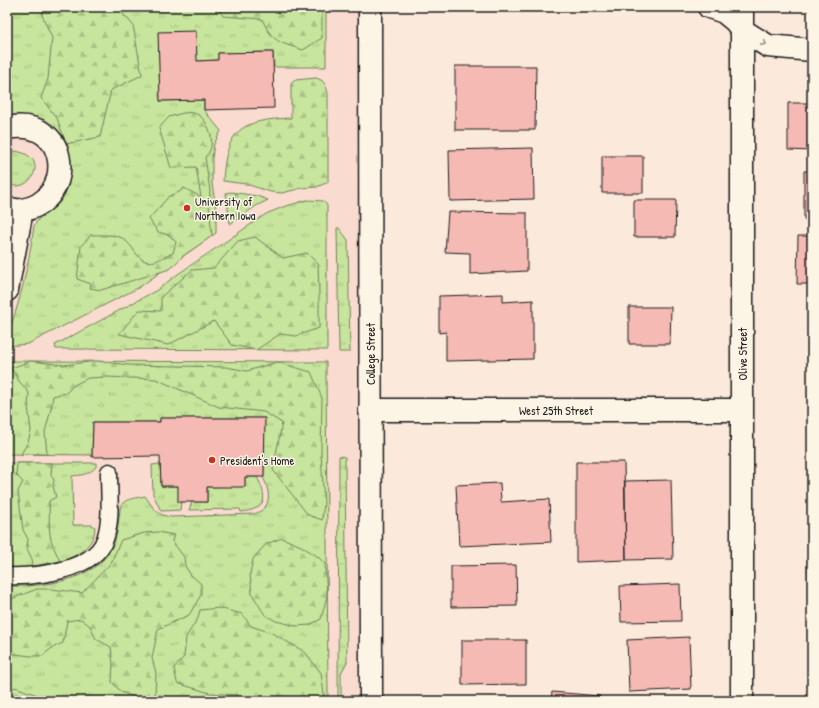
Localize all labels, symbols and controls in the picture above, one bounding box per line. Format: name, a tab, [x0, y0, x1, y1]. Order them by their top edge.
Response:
one-way arrow	[760, 38, 767, 45]
place label: University of Northern Iowa	[195, 193, 256, 224]
marker: University of Northern Iowa	[182, 203, 192, 213]
street label: College Street	[362, 322, 379, 385]
street label: Olive Street	[734, 327, 751, 380]
street label: West 25th Street	[519, 402, 594, 419]
place label: President's Home	[220, 452, 294, 469]
marker: President's Home	[207, 455, 217, 465]

